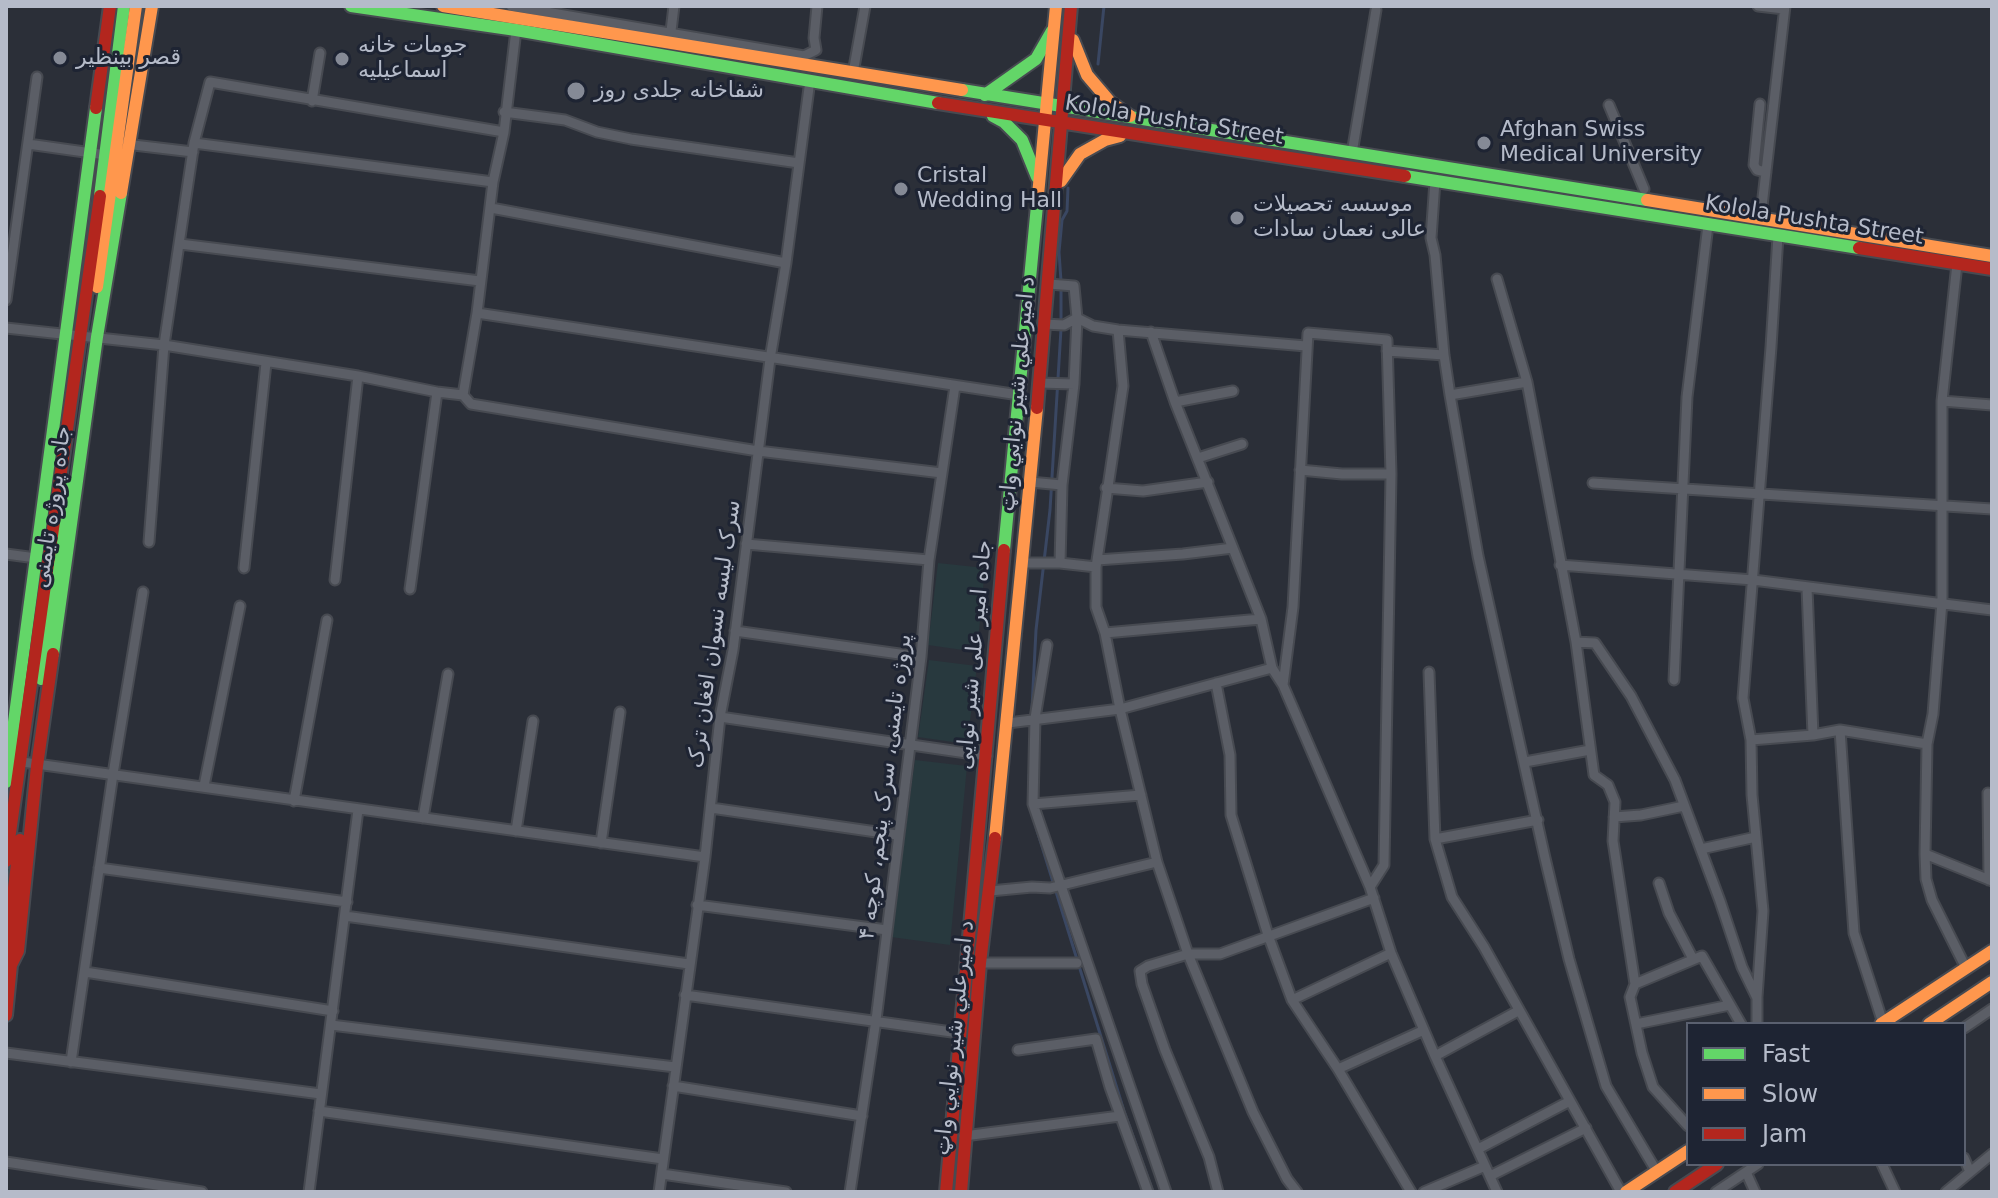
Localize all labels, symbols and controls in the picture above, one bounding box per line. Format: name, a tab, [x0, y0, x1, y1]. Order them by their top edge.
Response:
place label: جومات خانه اسماعيليه	[358, 33, 467, 84]
place label: قصر بینظیر	[76, 45, 181, 71]
marker: قصر بینظیر	[51, 49, 69, 67]
marker: جومات خانه اسماعيليه	[333, 50, 351, 68]
place label: شفاخانه جلدی روز	[594, 78, 764, 104]
marker: شفاخانه جلدی روز	[565, 80, 587, 102]
street label: Kolola Pushta Street	[1063, 91, 1285, 151]
place label: Afghan Swiss Medical University	[1500, 117, 1702, 168]
marker: Afghan Swiss Medical University	[1475, 134, 1493, 152]
place label: Cristal Wedding Hall	[917, 163, 1062, 214]
marker: Cristal Wedding Hall	[892, 180, 910, 198]
street label: Kolola Pushta Street	[1703, 191, 1925, 251]
place label: موسسه تحصیلات عالی نعمان سادات	[1253, 192, 1426, 244]
marker: موسسه تحصیلات عالی نعمان سادات	[1228, 209, 1246, 227]
street label: د امیرعلي شیر نوايي واټ	[995, 275, 1041, 513]
street label: جاده پروژه تایمنی	[29, 424, 77, 590]
street label: سرک لیسه نسوان افغان‌ ترک	[683, 498, 747, 770]
street label: جاده امیر علی شیر نوایی	[952, 539, 998, 771]
street label: پروژه تایمنی، سرک پنجم، کوچه ۴	[854, 633, 918, 941]
street label: د امیرعلي شیر نوايي واټ	[930, 919, 980, 1157]
legend	[1686, 1022, 1966, 1166]
text: Fast	[1762, 1040, 1810, 1068]
text: Slow	[1762, 1080, 1818, 1108]
text: Jam	[1762, 1120, 1807, 1148]

